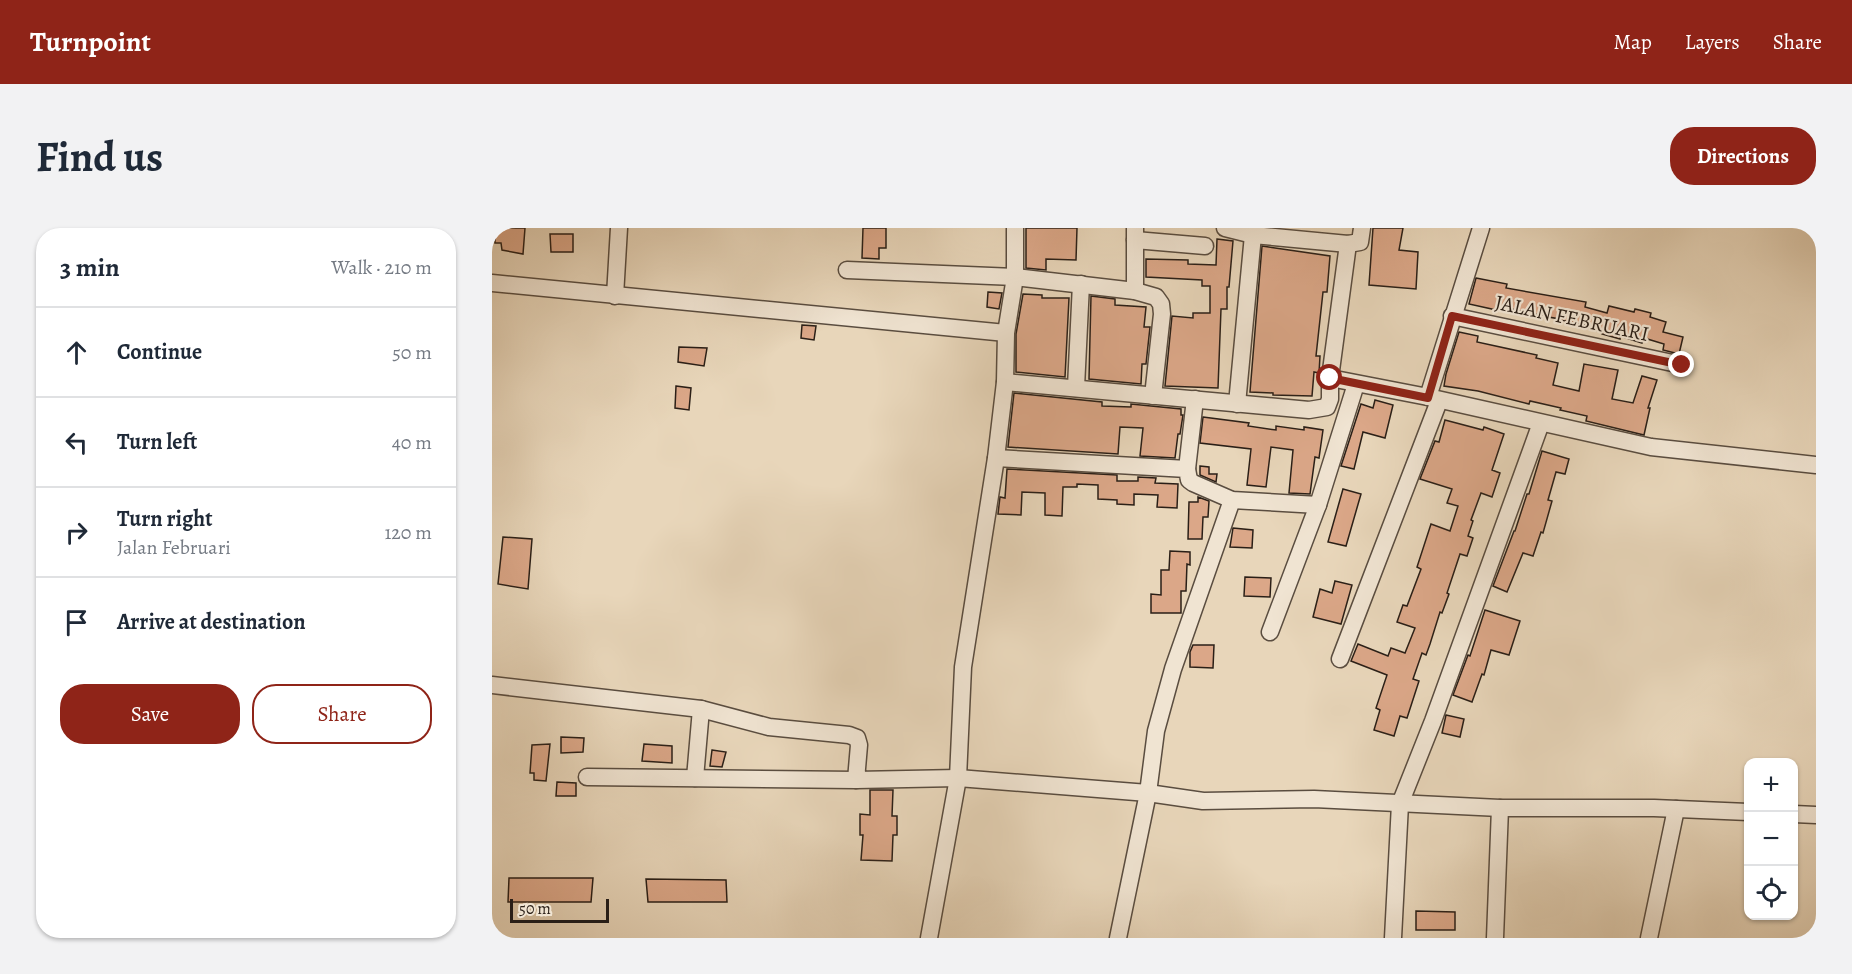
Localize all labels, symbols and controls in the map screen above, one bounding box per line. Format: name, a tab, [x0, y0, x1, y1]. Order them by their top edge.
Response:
text: Turnpoint	[30, 23, 151, 61]
text: Map	[1613, 28, 1652, 56]
text: Layers	[1685, 28, 1740, 56]
text: Share	[1773, 28, 1822, 56]
button: Directions	[1670, 127, 1816, 185]
text: Find us	[36, 128, 163, 185]
text: 3 min	[60, 250, 120, 285]
text: Walk · 210 m	[331, 254, 432, 281]
street label: JALAN FEBRUARI	[1493, 288, 1651, 348]
icon: ahead	[60, 336, 93, 369]
text: Continue	[117, 337, 202, 367]
text: 50 m	[392, 339, 432, 366]
route end	[1668, 351, 1694, 377]
route start	[1316, 364, 1342, 390]
icon: left	[60, 426, 93, 459]
text: Turn left	[117, 427, 197, 457]
text: 40 m	[392, 429, 432, 456]
text: Turn right	[117, 504, 213, 534]
icon: right	[60, 516, 93, 549]
text: 120 m	[384, 519, 432, 546]
text: Jalan Februari	[117, 534, 231, 561]
icon: arrive	[60, 606, 93, 639]
text: Arrive at destination	[117, 607, 306, 637]
button: Save	[60, 684, 240, 744]
button: Share	[252, 684, 432, 744]
map controls	[1744, 758, 1798, 920]
button: +	[1744, 758, 1798, 812]
button: −	[1744, 812, 1798, 866]
button: locate	[1744, 866, 1798, 920]
scale bar	[510, 896, 609, 924]
text: 50 m	[519, 898, 551, 920]

